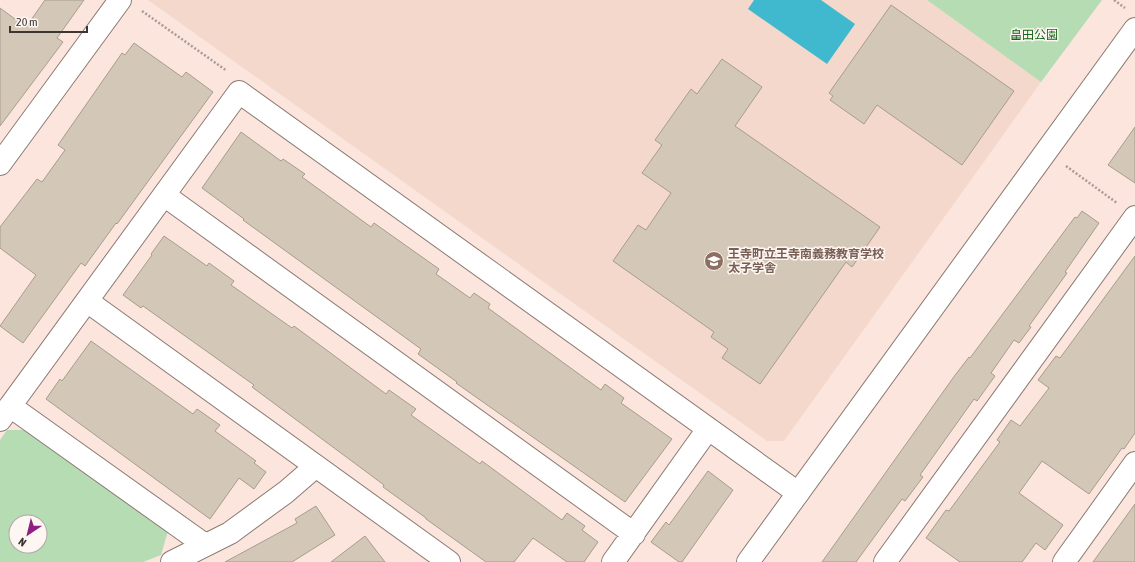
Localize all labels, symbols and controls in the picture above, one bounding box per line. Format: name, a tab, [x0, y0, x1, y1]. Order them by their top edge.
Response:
scale bar	[10, 8, 87, 34]
text: 20 m	[16, 15, 38, 29]
park label: 畠田公園	[1010, 28, 1058, 42]
place label: 王寺町立王寺南義務教育学校 太子学舎	[728, 247, 884, 275]
school or university icon: 王寺町立王寺南義務教育学校 太子学舎	[703, 250, 725, 272]
north arrow	[8, 514, 48, 554]
text: N	[16, 535, 28, 549]

